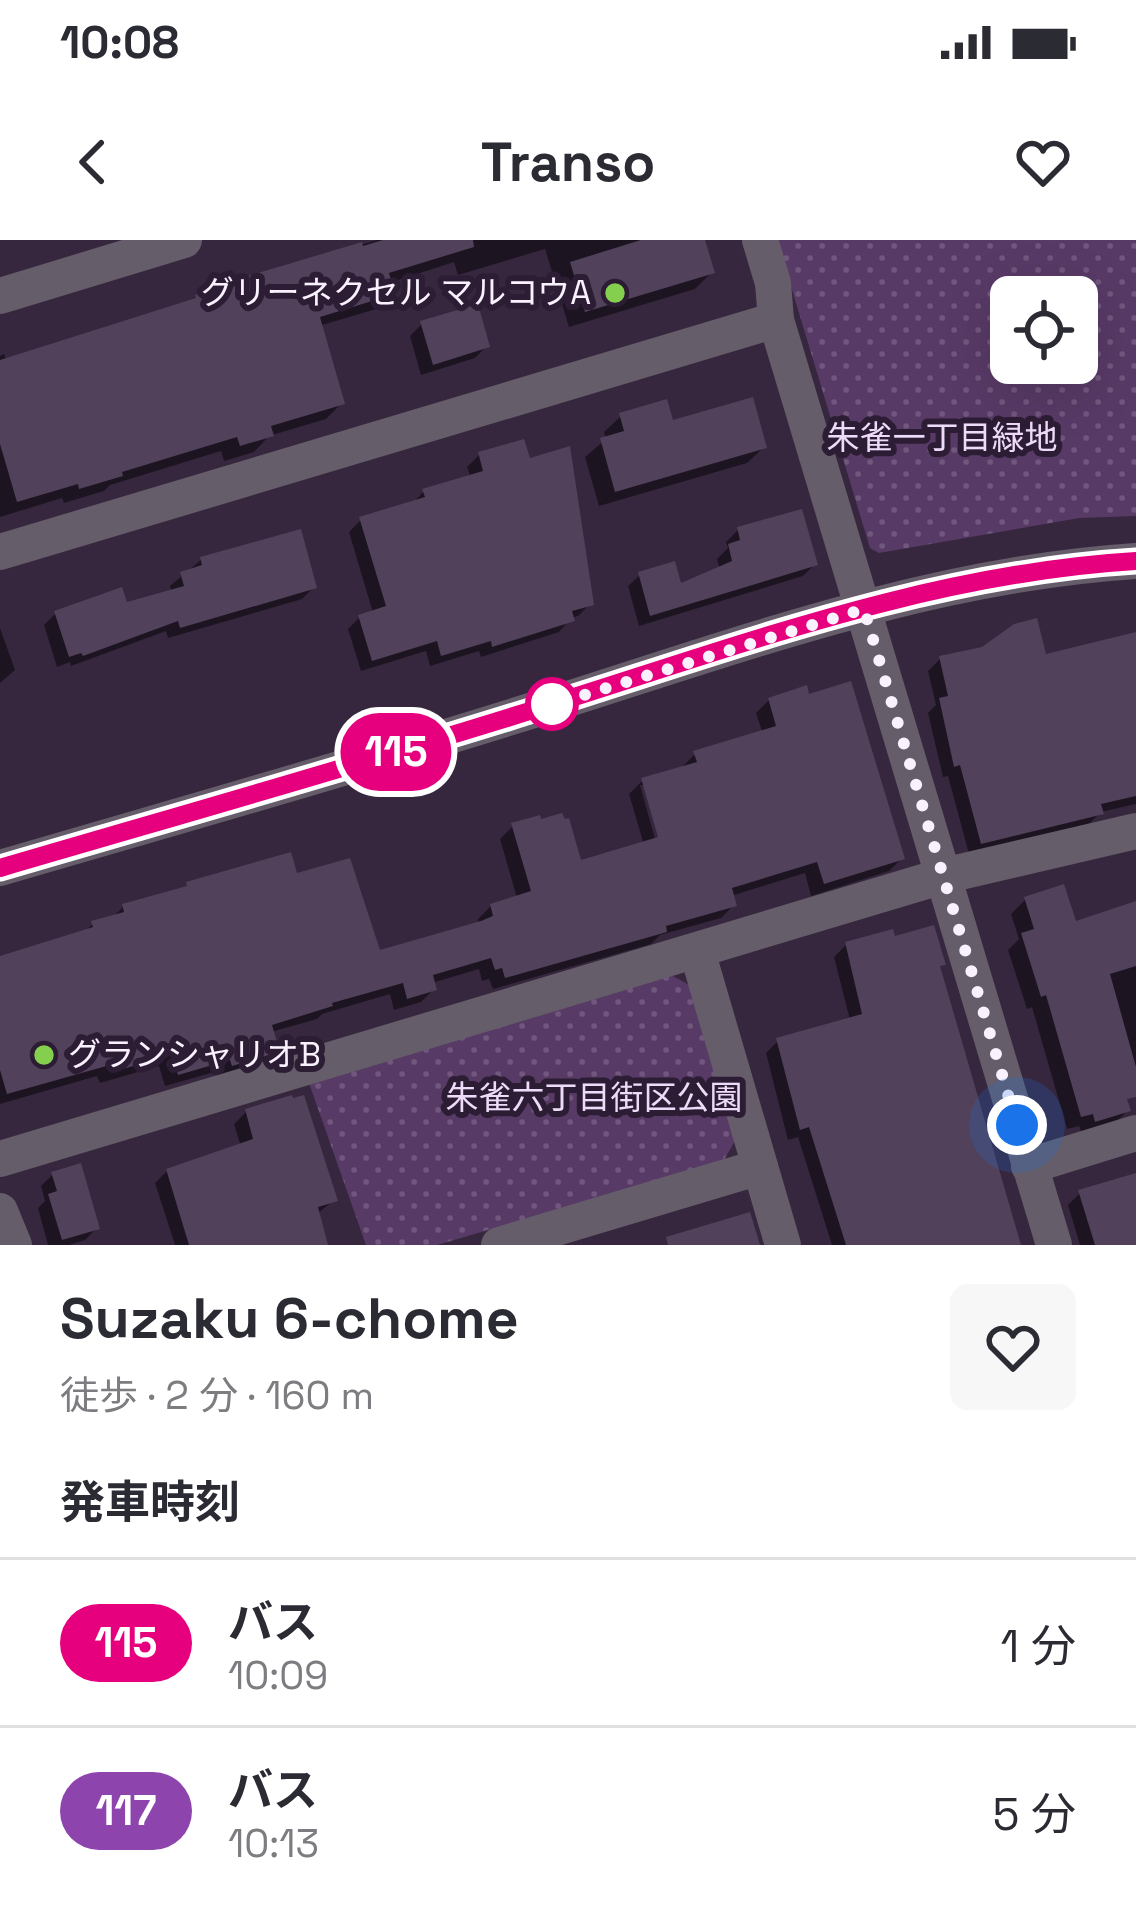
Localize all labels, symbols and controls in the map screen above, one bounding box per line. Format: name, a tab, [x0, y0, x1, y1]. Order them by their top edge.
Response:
text: 10:08	[60, 14, 179, 71]
text: Transo	[481, 128, 655, 197]
icon: back	[60, 129, 126, 195]
icon: heart	[1010, 129, 1076, 195]
place label: グリーネクセル マルコウA	[201, 272, 591, 314]
map controls	[990, 276, 1098, 384]
button: locate	[990, 276, 1098, 384]
marker: グリーネクセル マルコウA	[602, 280, 628, 306]
park label: 朱雀一丁目緑地	[827, 417, 1058, 459]
unlabelled marker	[527, 679, 577, 729]
line badge: 115	[327, 713, 465, 791]
text: 115	[364, 725, 428, 778]
place label: グランシャリオB	[68, 1034, 321, 1076]
marker: グランシャリオB	[31, 1042, 57, 1068]
park label: 朱雀六丁目街区公園	[446, 1077, 743, 1119]
your location	[987, 1095, 1047, 1155]
text: Suzaku 6-chome	[60, 1282, 519, 1355]
button: heart	[950, 1284, 1076, 1410]
text: 徒歩 · 2 分 · 160 m	[60, 1371, 374, 1420]
text: 発車時刻	[60, 1474, 240, 1531]
text: バス	[228, 1594, 318, 1651]
text: 115	[94, 1616, 158, 1669]
text: 1 分	[1001, 1618, 1076, 1675]
text: 10:09	[228, 1651, 328, 1700]
text: バス	[228, 1762, 318, 1819]
text: 117	[95, 1784, 157, 1837]
text: 5 分	[992, 1786, 1076, 1843]
text: 10:13	[228, 1819, 319, 1868]

